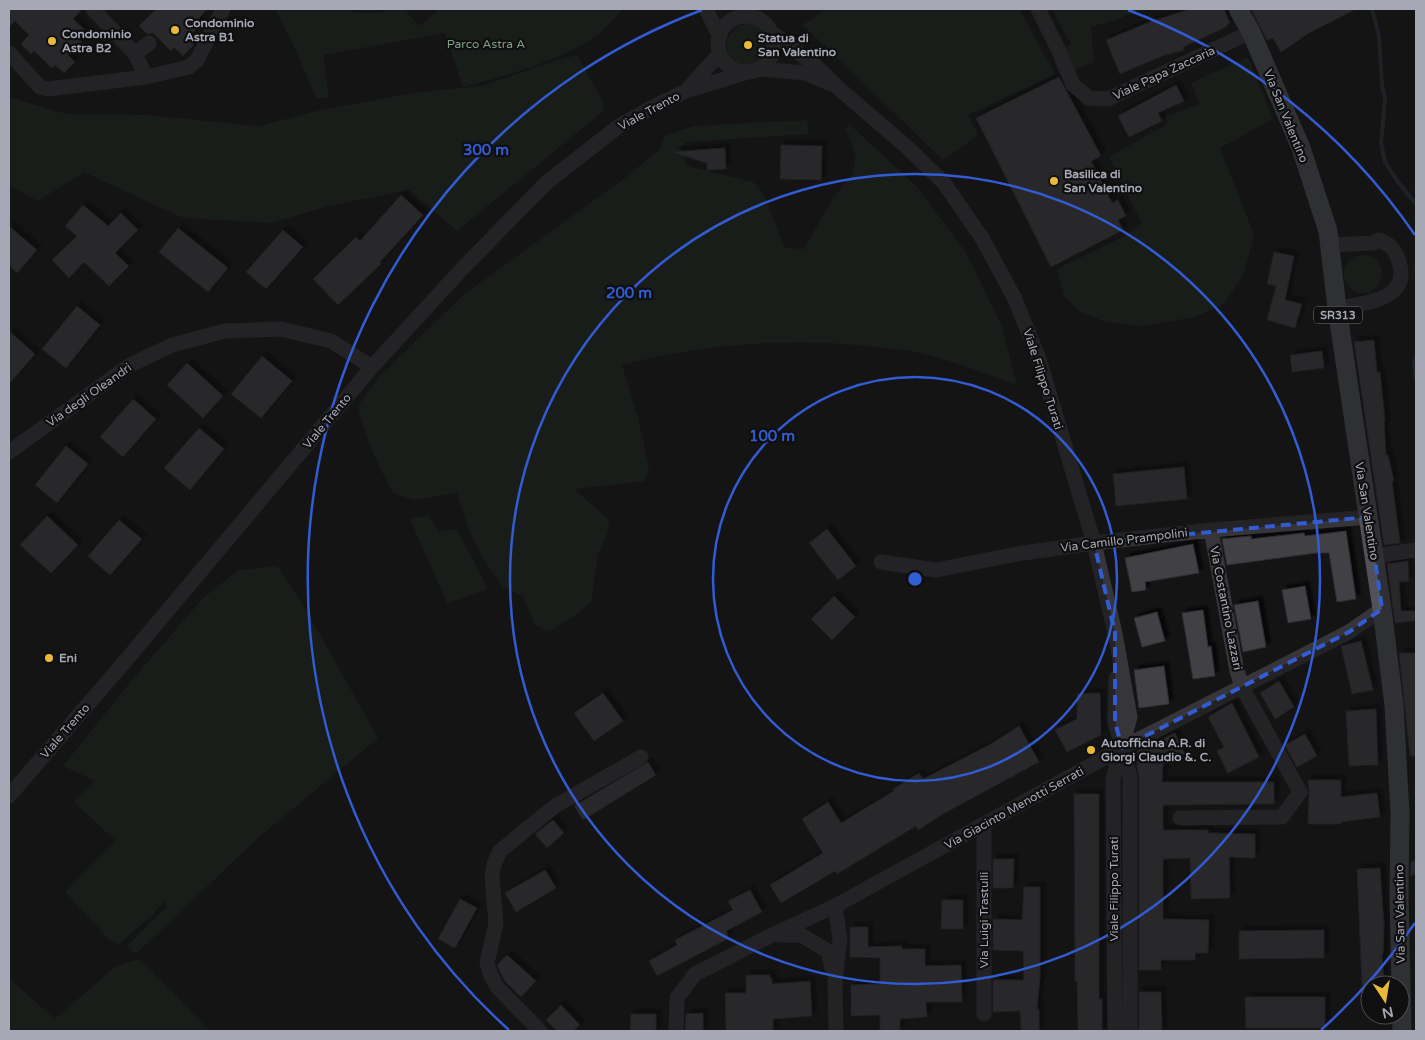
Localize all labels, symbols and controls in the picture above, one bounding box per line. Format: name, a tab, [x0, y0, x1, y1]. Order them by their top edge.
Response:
place label: Condominio Astra B1	[185, 16, 254, 44]
marker: Condominio Astra B1	[169, 24, 181, 36]
place label: Condominio Astra B2	[62, 27, 131, 55]
place label: Statua di San Valentino	[758, 31, 836, 59]
marker: Condominio Astra B2	[46, 35, 58, 47]
park label: Parco Astra A	[447, 37, 525, 51]
marker: Statua di San Valentino	[742, 39, 754, 51]
street label: Viale Papa Zaccaria	[1111, 43, 1217, 103]
street label: Via San Valentino	[1261, 67, 1311, 165]
street label: Viale Trento	[616, 89, 682, 133]
text: 300 m	[463, 141, 509, 159]
place label: Basilica di San Valentino	[1064, 167, 1142, 195]
marker: Basilica di San Valentino	[1048, 175, 1060, 187]
text: 200 m	[606, 284, 652, 302]
road number: SR313	[1314, 306, 1362, 324]
street label: Viale Filippo Turati	[1020, 327, 1066, 431]
street label: Via degli Oleandri	[44, 360, 134, 430]
street label: Viale Trento	[300, 391, 354, 451]
text: 100 m	[749, 427, 795, 445]
street label: Via San Valentino	[1352, 461, 1382, 561]
street label: Via Camillo Prampolini	[1060, 525, 1188, 555]
street label: Via Costantino Lazzari	[1207, 545, 1245, 671]
centre of rings	[906, 570, 924, 588]
place label: Eni	[59, 651, 77, 665]
marker: Eni	[43, 652, 55, 664]
street label: Viale Trento	[38, 701, 92, 761]
place label: Autofficina A.R. di Giorgi Claudio &. C.	[1101, 736, 1211, 765]
marker: Autofficina A.R. di Giorgi Claudio &. C.	[1085, 744, 1097, 756]
street label: Via Giacinto Menotti Serrati	[942, 764, 1086, 852]
street label: Viale Filippo Turati	[1107, 836, 1121, 942]
street label: Via San Valentino	[1392, 864, 1408, 964]
street label: Via Luigi Trastulli	[977, 872, 991, 968]
north arrow	[1360, 975, 1410, 1025]
text: N	[1380, 1003, 1395, 1022]

